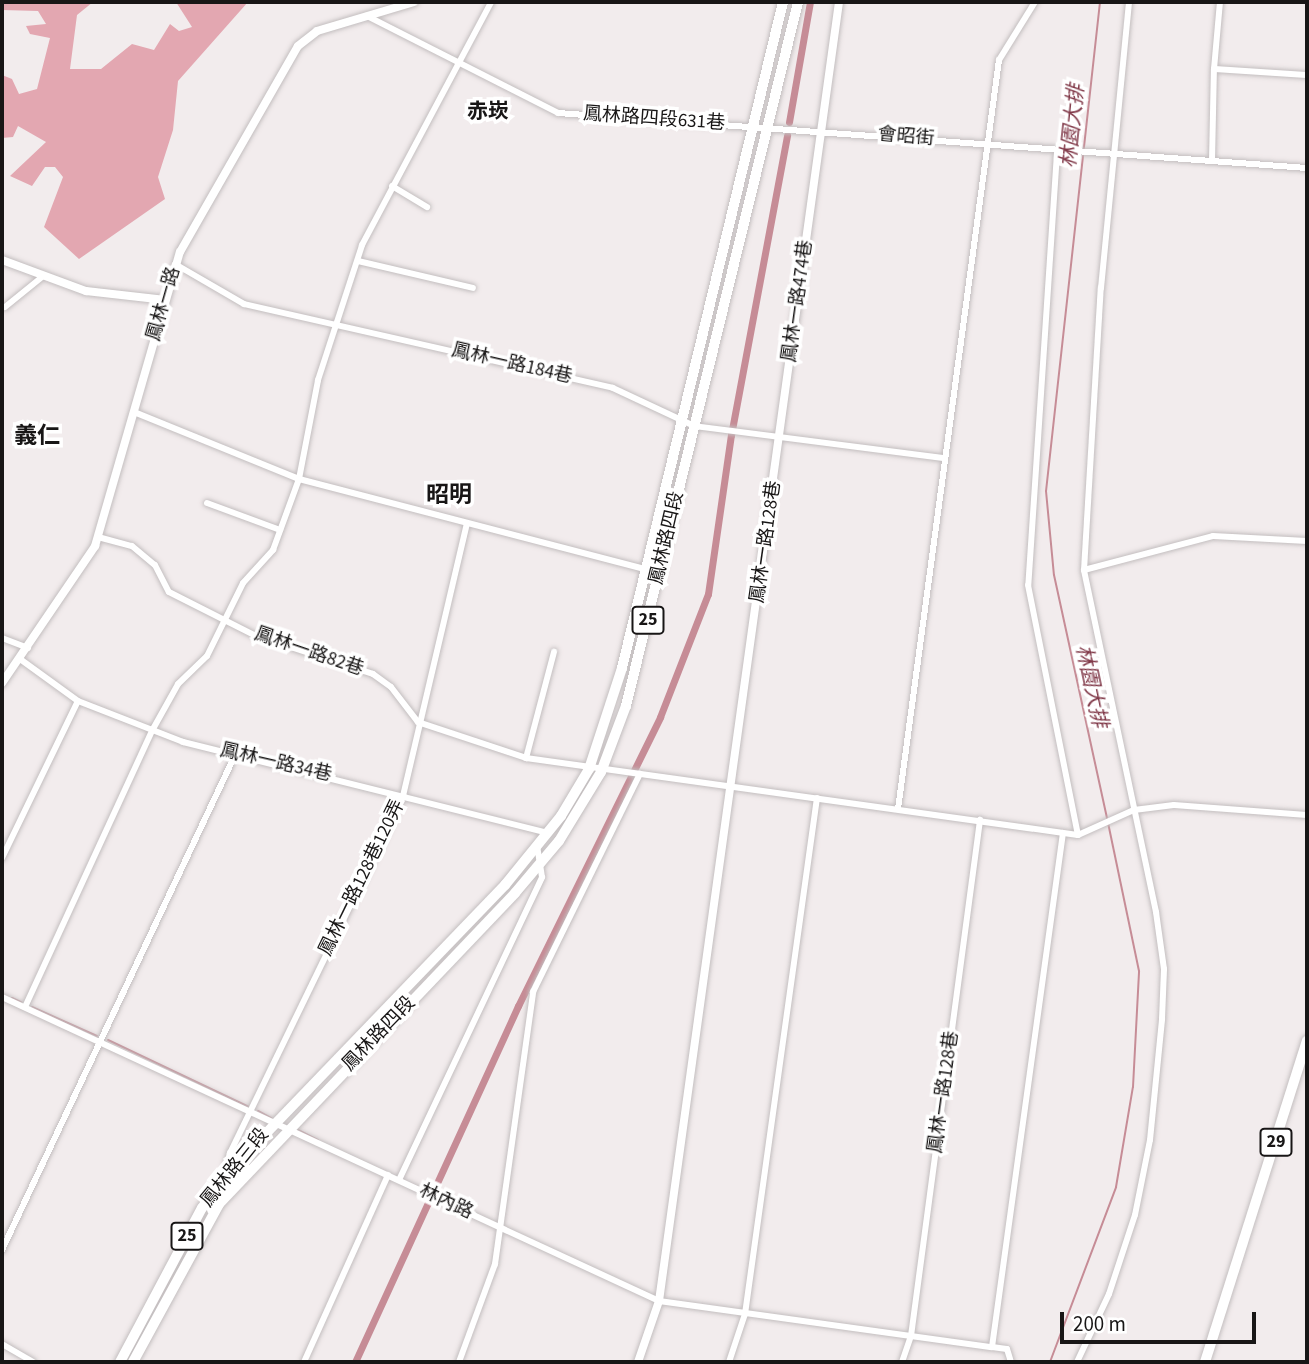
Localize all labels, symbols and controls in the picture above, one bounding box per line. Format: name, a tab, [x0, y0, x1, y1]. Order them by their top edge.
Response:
water label: 林園大排	[1055, 83, 1089, 169]
district label: 赤崁	[467, 98, 509, 124]
street label: 鳳林路四段631巷	[582, 103, 726, 135]
street label: 會昭街	[877, 123, 935, 151]
street label: 鳳林一路474巷	[778, 238, 818, 364]
street label: 鳳林一路	[143, 264, 185, 344]
street label: 鳳林一路184巷	[449, 339, 575, 389]
district label: 義仁	[14, 422, 60, 450]
street label: 鳳林一路128巷	[746, 479, 786, 605]
district label: 昭明	[426, 481, 472, 509]
street label: 鳳林路四段	[645, 489, 689, 587]
road number: 25	[630, 606, 666, 634]
street label: 鳳林一路82巷	[251, 623, 367, 681]
water label: 林園大排	[1071, 642, 1113, 730]
street label: 鳳林一路34巷	[218, 739, 334, 787]
street label: 鳳林一路128巷120弄	[314, 796, 410, 960]
street label: 鳳林路四段	[338, 992, 420, 1076]
street label: 鳳林一路128巷	[924, 1029, 964, 1155]
street label: 鳳林路三段	[196, 1124, 274, 1212]
road number: 29	[1258, 1128, 1294, 1156]
street label: 林內路	[415, 1180, 477, 1224]
road number: 25	[170, 1222, 204, 1251]
scale bar	[1064, 1298, 1260, 1342]
text: 200 m	[1073, 1309, 1126, 1339]

